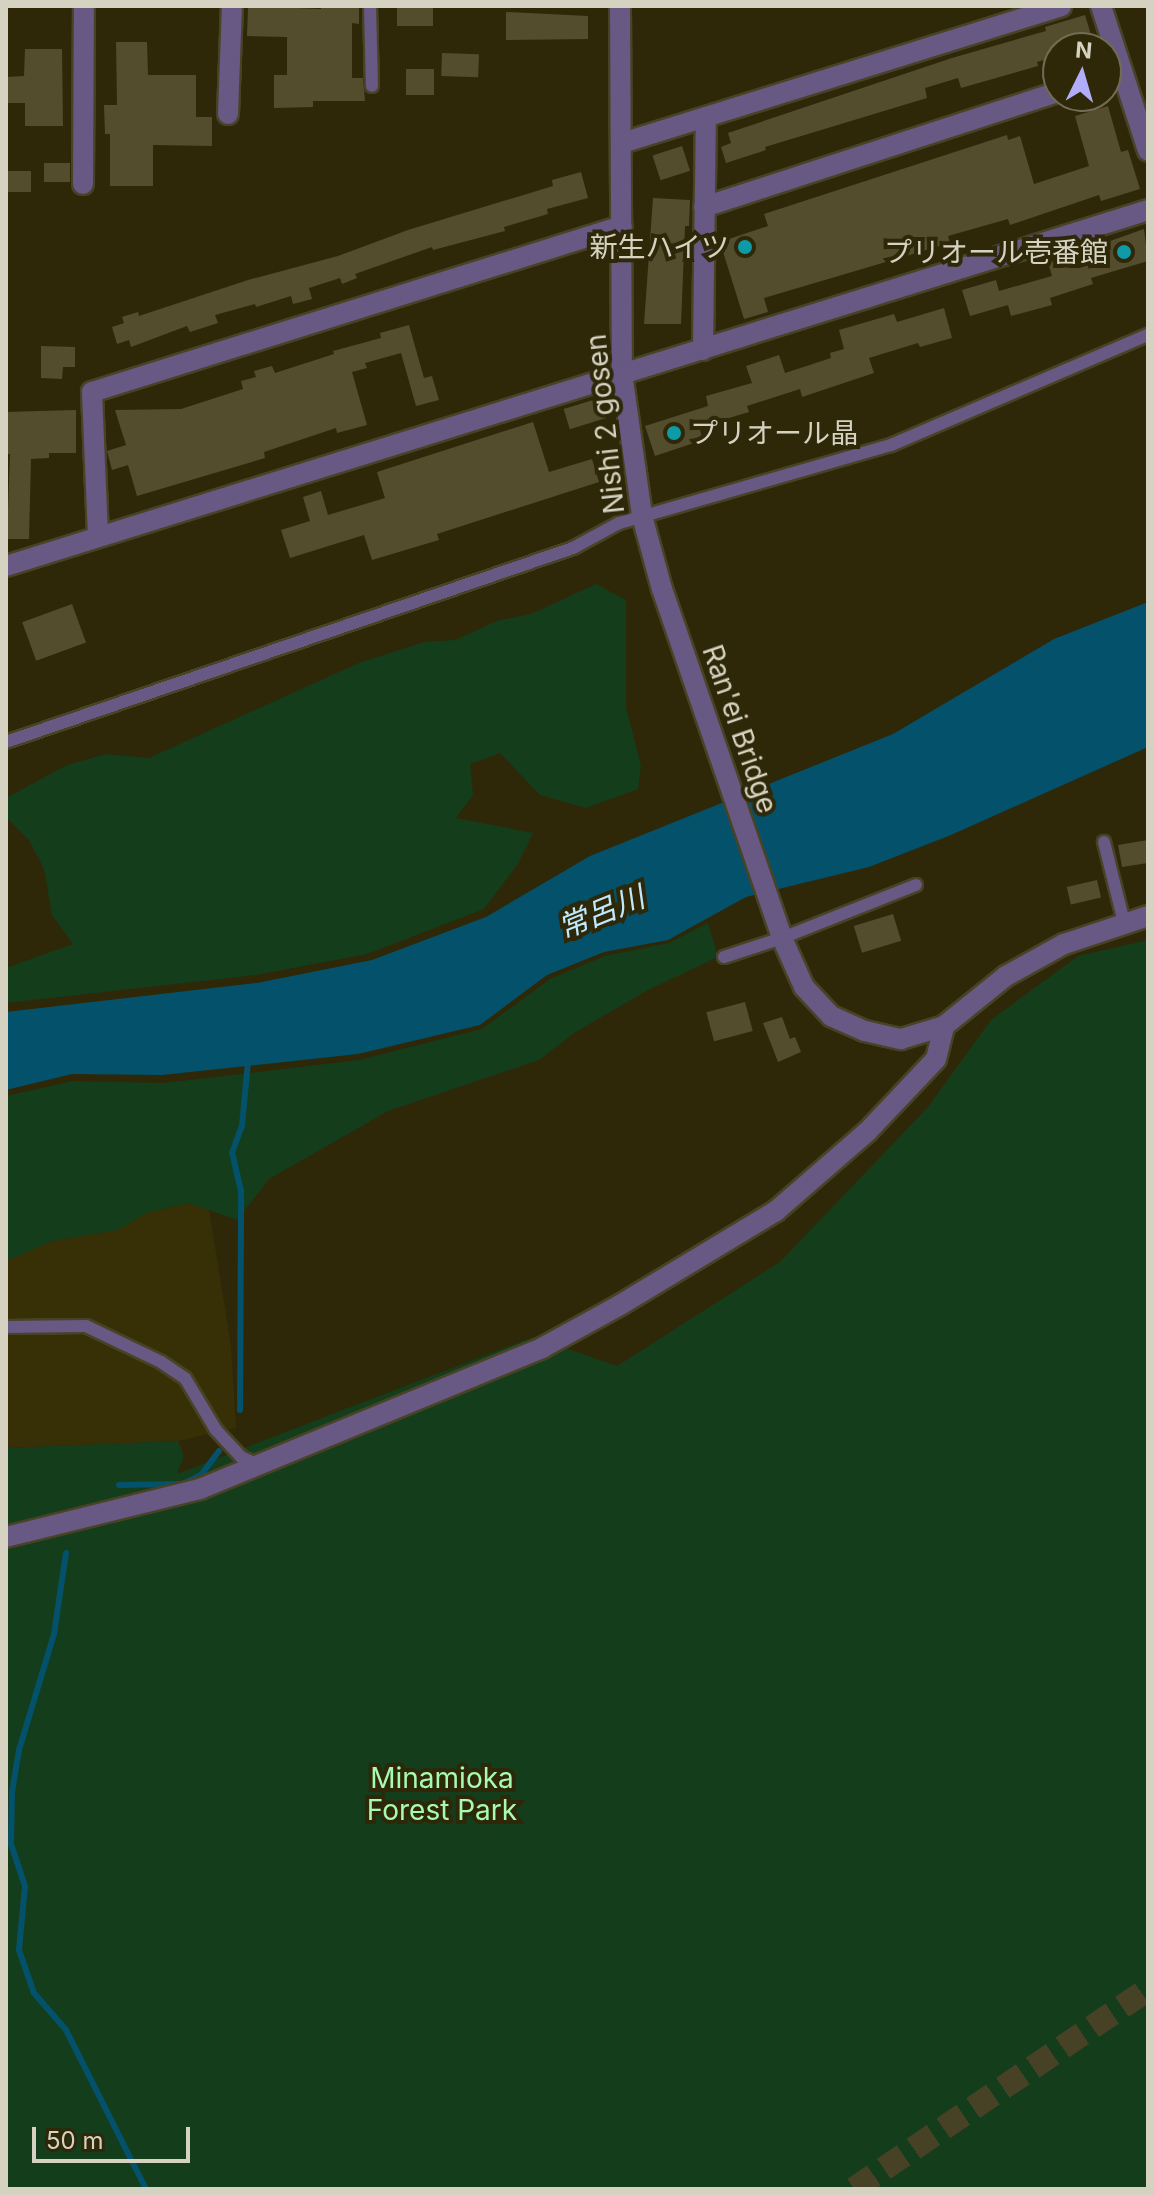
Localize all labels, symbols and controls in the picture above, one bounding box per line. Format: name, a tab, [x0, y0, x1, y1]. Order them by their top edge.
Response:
north arrow	[1042, 32, 1122, 112]
text: N	[1074, 36, 1093, 64]
place label: 新生ハイツ	[589, 230, 729, 264]
place label: プリオール壱番館	[884, 235, 1108, 269]
marker: 新生ハイツ	[736, 238, 754, 256]
marker: プリオール壱番館	[1115, 243, 1133, 261]
street label: Nishi 2 gosen	[579, 333, 631, 515]
place label: プリオール晶	[690, 416, 858, 450]
marker: プリオール晶	[665, 424, 683, 442]
street label: Ran'ei Bridge	[695, 640, 785, 818]
water label: 常呂川	[553, 878, 649, 946]
park label: Minamioka Forest Park	[367, 1761, 517, 1827]
scale bar	[36, 2111, 194, 2161]
text: 50 m	[46, 2126, 104, 2155]

